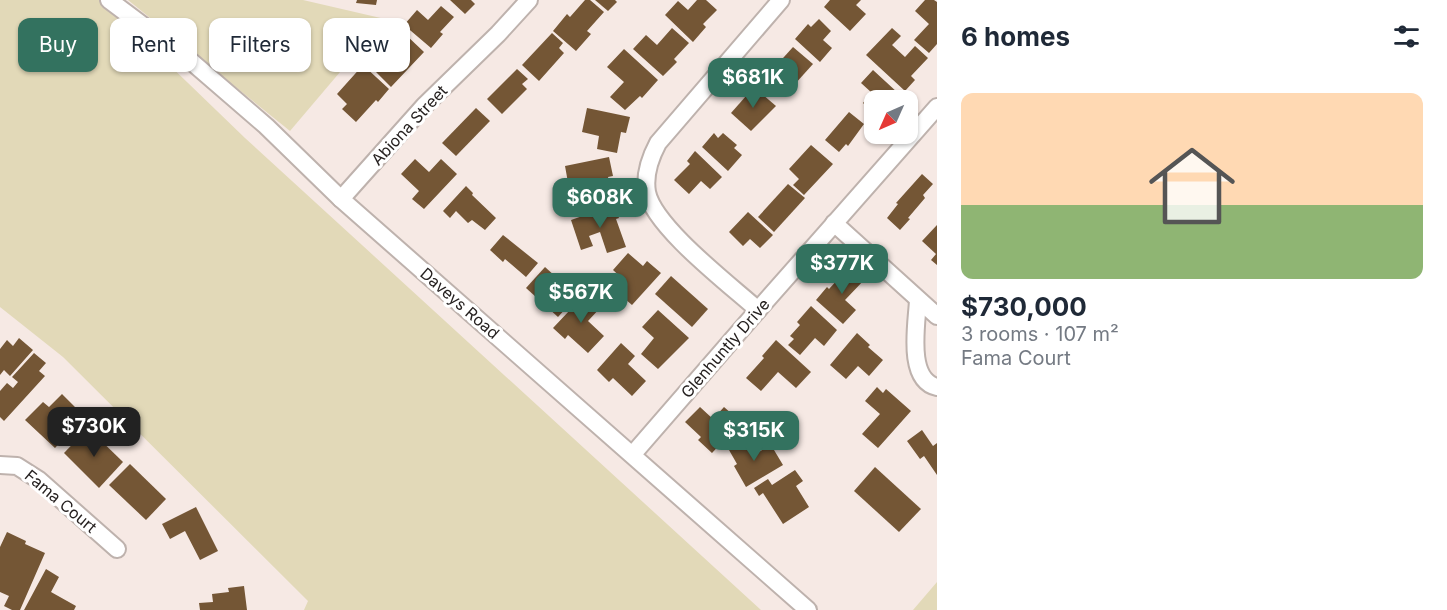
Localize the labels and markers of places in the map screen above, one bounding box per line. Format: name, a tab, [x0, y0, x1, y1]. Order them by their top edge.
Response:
pin: $681K	[711, 58, 795, 109]
pin: $608K	[558, 178, 642, 229]
pin: $377K	[800, 244, 884, 295]
pin: $567K	[539, 273, 623, 324]
pin: $730K	[52, 407, 136, 458]
pin: $315K	[712, 411, 796, 462]

